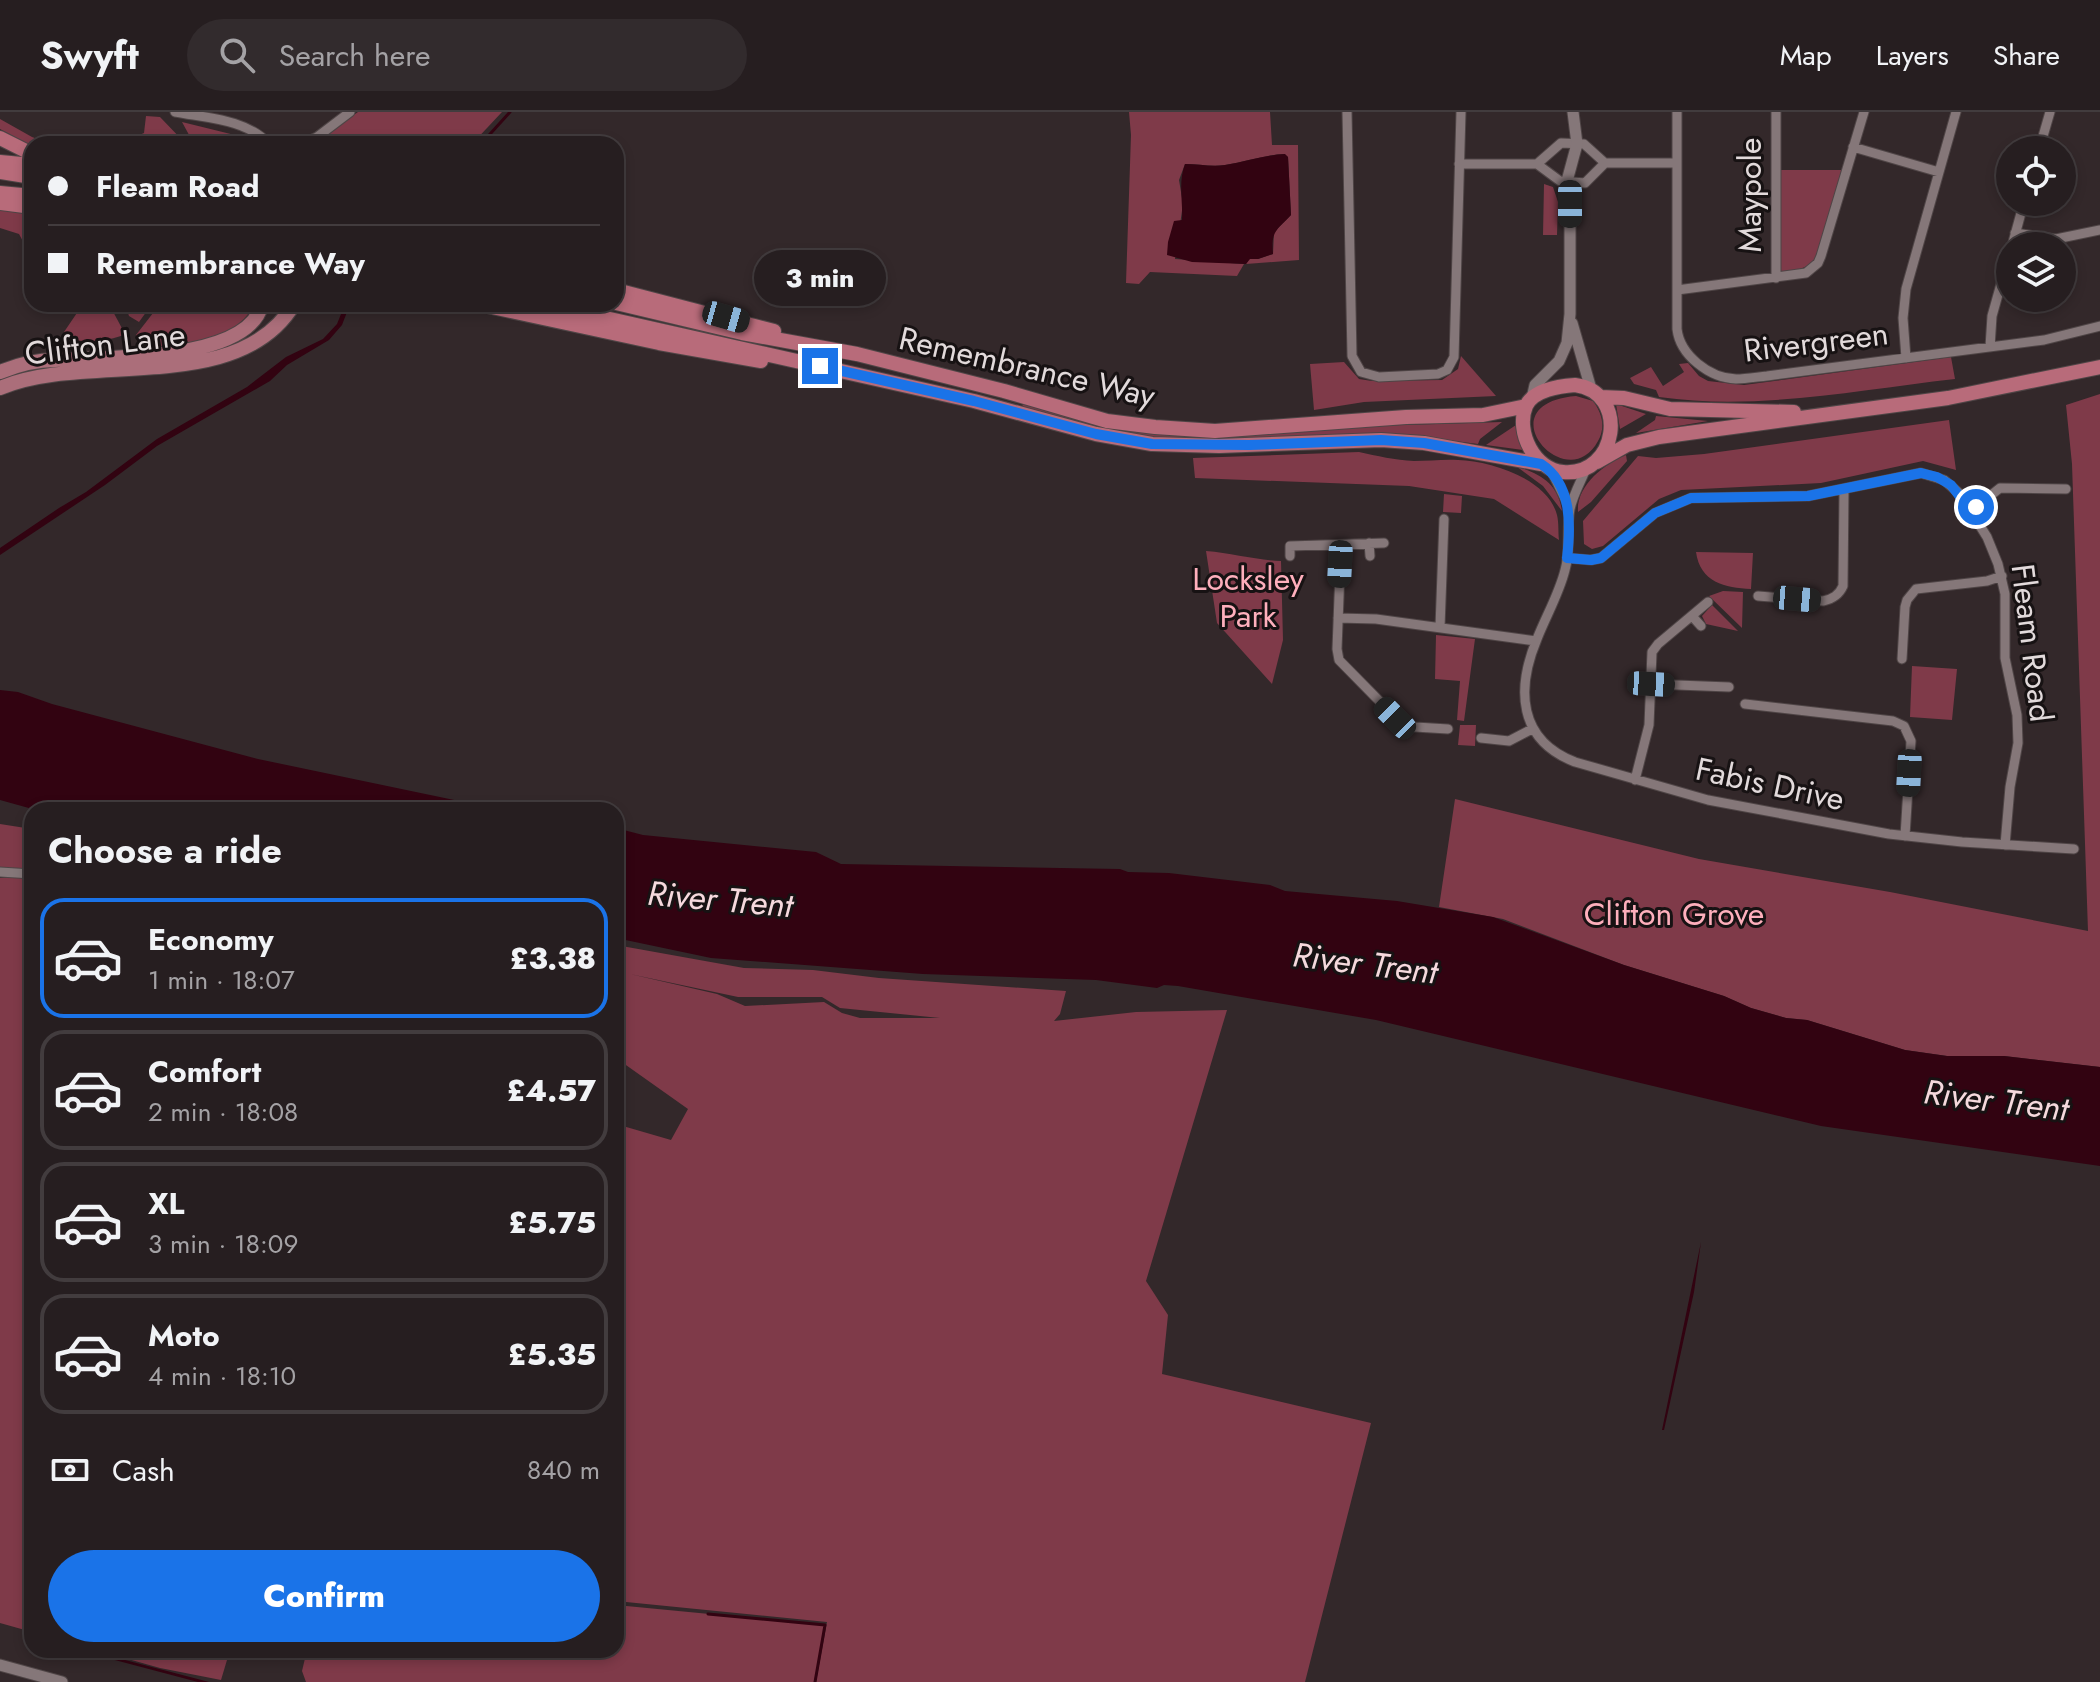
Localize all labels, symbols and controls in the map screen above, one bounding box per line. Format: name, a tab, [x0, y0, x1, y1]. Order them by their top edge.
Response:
search box	[187, 19, 747, 91]
text: Swyft	[40, 28, 139, 83]
icon: search	[215, 33, 259, 77]
text: Search here	[279, 34, 431, 77]
text: Map	[1780, 35, 1832, 76]
text: Layers	[1876, 35, 1949, 76]
text: Share	[1993, 35, 2060, 76]
map controls	[1996, 136, 2076, 312]
button: locate	[1996, 136, 2076, 216]
street label: Maypole	[1727, 138, 1773, 252]
text: Fleam Road	[96, 165, 259, 208]
car	[1558, 180, 1582, 228]
button: layers	[1996, 232, 2076, 312]
text: Remembrance Way	[96, 242, 365, 285]
callout: 3 min	[754, 250, 886, 306]
text: 3 min	[786, 259, 854, 297]
car	[700, 299, 752, 335]
street label: Rivergreen	[1741, 310, 1891, 374]
street label: Clifton Lane	[22, 311, 188, 377]
street label: Remembrance Way	[894, 315, 1160, 419]
route end	[802, 348, 838, 384]
route start	[1958, 489, 1994, 525]
car	[1327, 539, 1353, 589]
park label: Locksley Park	[1192, 556, 1305, 639]
street label: Fleam Road	[1999, 561, 2065, 725]
car	[1772, 585, 1822, 613]
car	[1626, 671, 1676, 697]
car	[1370, 693, 1420, 743]
street label: Fabis Drive	[1692, 746, 1848, 822]
car	[1896, 748, 1922, 798]
text: Choose a ride	[48, 824, 282, 876]
water label: River Trent	[645, 869, 797, 930]
park label: Clifton Grove	[1584, 891, 1764, 937]
text: Economy	[148, 918, 274, 961]
icon: car	[52, 922, 124, 994]
water label: River Trent	[1290, 930, 1442, 997]
text: £3.38	[510, 937, 596, 980]
text: 1 min · 18:07	[148, 961, 295, 999]
text: Comfort	[148, 1050, 261, 1093]
icon: car	[52, 1054, 124, 1126]
water label: River Trent	[1921, 1067, 2073, 1134]
text: £4.57	[507, 1069, 596, 1112]
text: 2 min · 18:08	[148, 1093, 298, 1131]
text: XL	[148, 1182, 184, 1225]
icon: car	[52, 1186, 124, 1258]
text: £5.75	[509, 1201, 596, 1244]
text: 3 min · 18:09	[148, 1225, 298, 1263]
text: Moto	[148, 1314, 220, 1357]
icon: car	[52, 1318, 124, 1390]
text: £5.35	[508, 1333, 596, 1376]
text: 4 min · 18:10	[148, 1357, 296, 1395]
icon: cash	[48, 1448, 92, 1492]
text: Cash	[112, 1449, 175, 1492]
text: 840 m	[527, 1451, 600, 1489]
button: Confirm	[48, 1550, 600, 1642]

